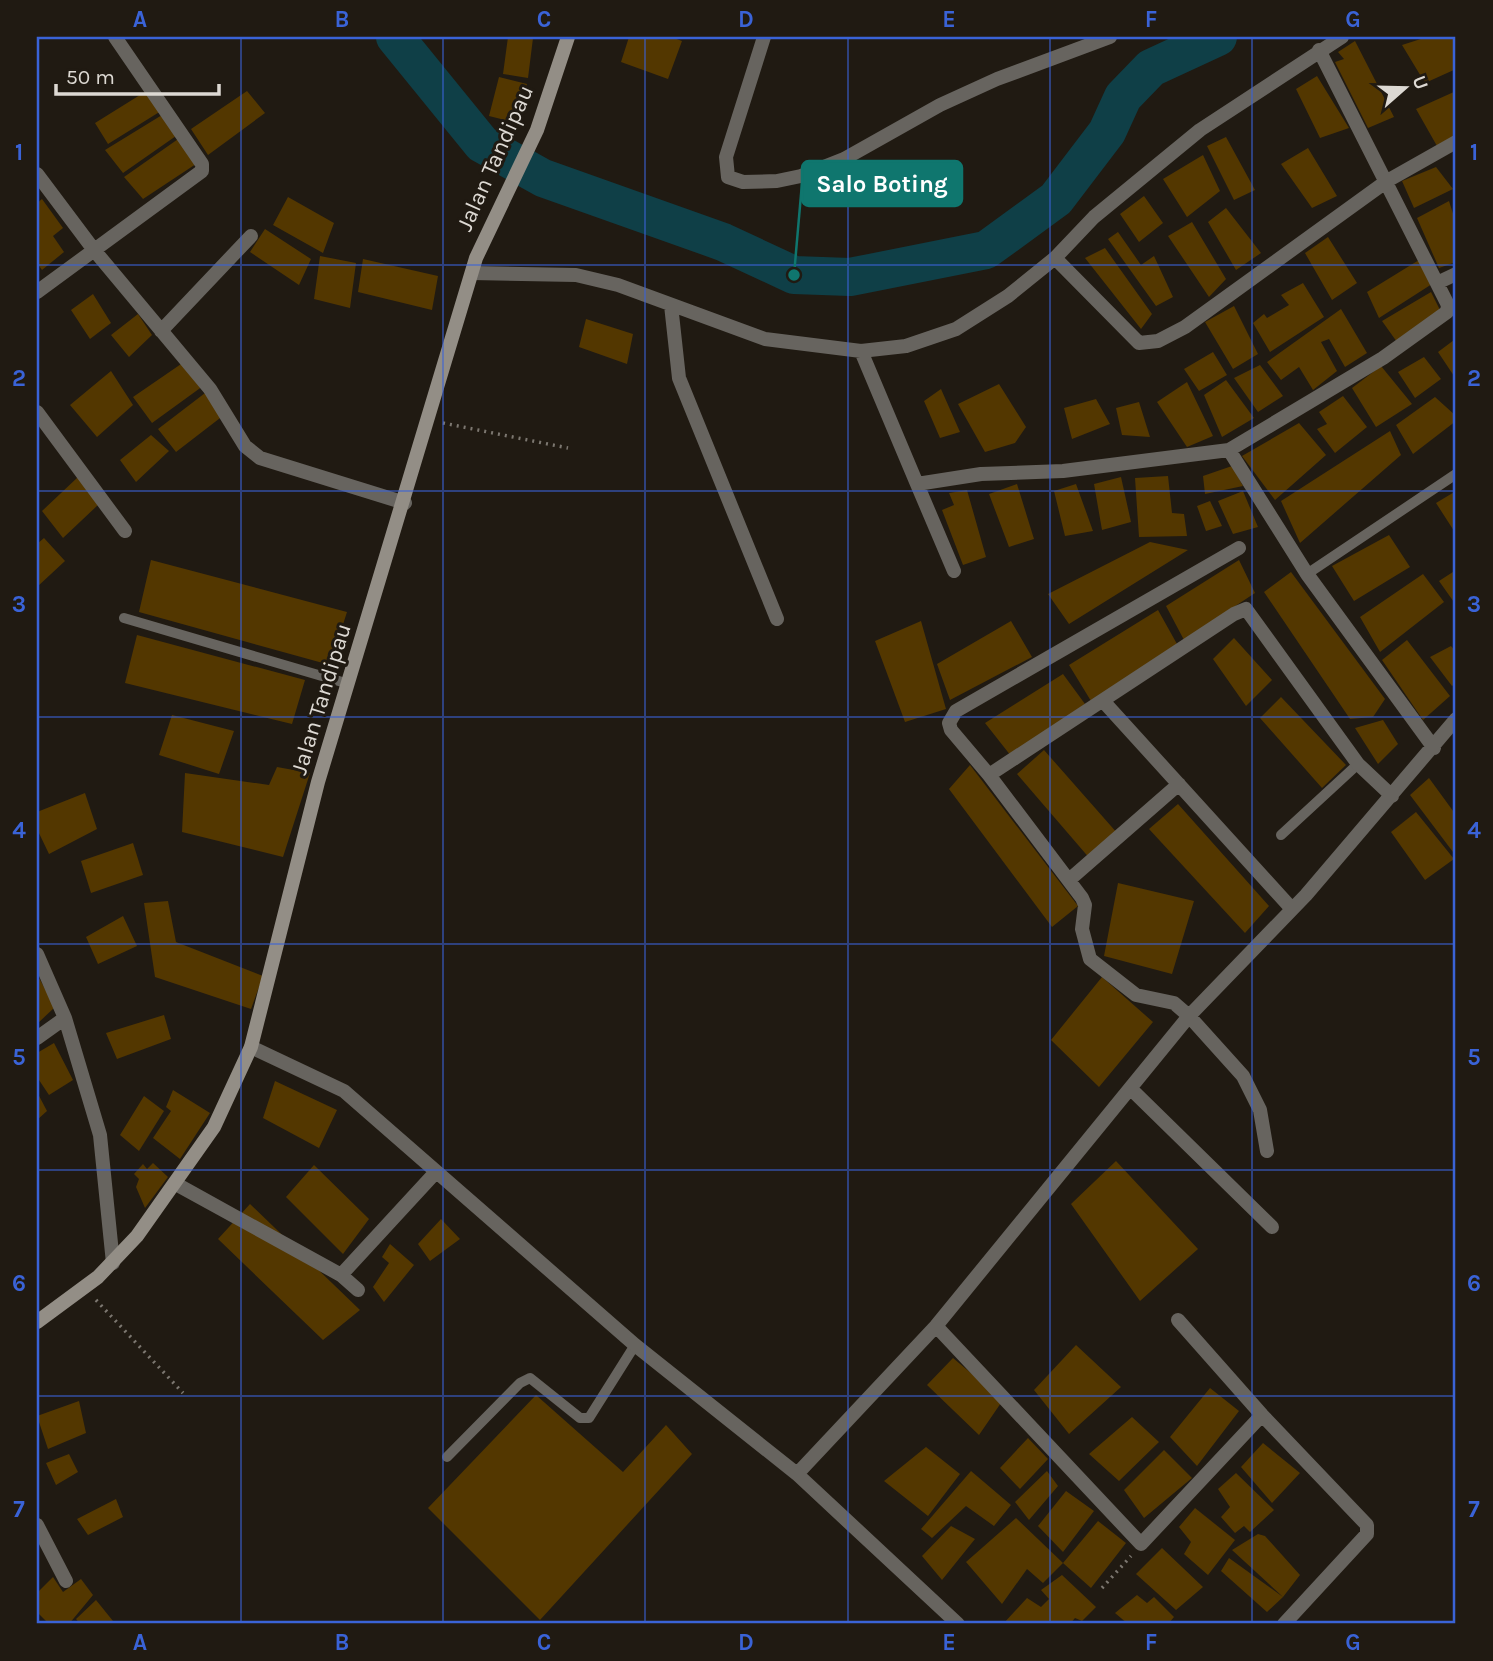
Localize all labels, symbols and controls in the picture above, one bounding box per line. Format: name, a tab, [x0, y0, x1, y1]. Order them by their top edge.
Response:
text: A	[133, 6, 147, 33]
text: B	[335, 6, 349, 33]
text: C	[537, 6, 551, 33]
text: D	[738, 6, 754, 33]
text: E	[942, 6, 956, 33]
text: F	[1145, 6, 1157, 33]
text: G	[1345, 6, 1361, 33]
scale bar	[56, 52, 219, 96]
north arrow	[1370, 52, 1440, 122]
text: 50 m	[66, 65, 115, 89]
text: U	[1407, 73, 1433, 92]
street label: Jalan Tandipau	[451, 81, 539, 235]
text: 1	[15, 139, 23, 166]
text: 1	[1470, 139, 1478, 166]
callout: Salo Boting	[802, 161, 962, 206]
text: Salo Boting	[816, 170, 948, 198]
text: 2	[12, 365, 26, 392]
text: 2	[1467, 365, 1481, 392]
text: 3	[12, 591, 26, 618]
text: 3	[1467, 591, 1481, 618]
street label: Jalan Tandipau	[285, 620, 357, 778]
text: 4	[12, 817, 26, 844]
text: 4	[1467, 817, 1481, 844]
text: 5	[12, 1044, 26, 1071]
text: 5	[1467, 1044, 1481, 1071]
text: 6	[12, 1270, 26, 1297]
text: 6	[1467, 1270, 1481, 1297]
text: 7	[13, 1496, 25, 1523]
text: 7	[1468, 1496, 1480, 1523]
text: A	[133, 1629, 147, 1656]
text: B	[335, 1629, 349, 1656]
text: C	[537, 1629, 551, 1656]
text: D	[738, 1629, 754, 1656]
text: E	[942, 1629, 956, 1656]
text: F	[1145, 1629, 1157, 1656]
text: G	[1345, 1629, 1361, 1656]

